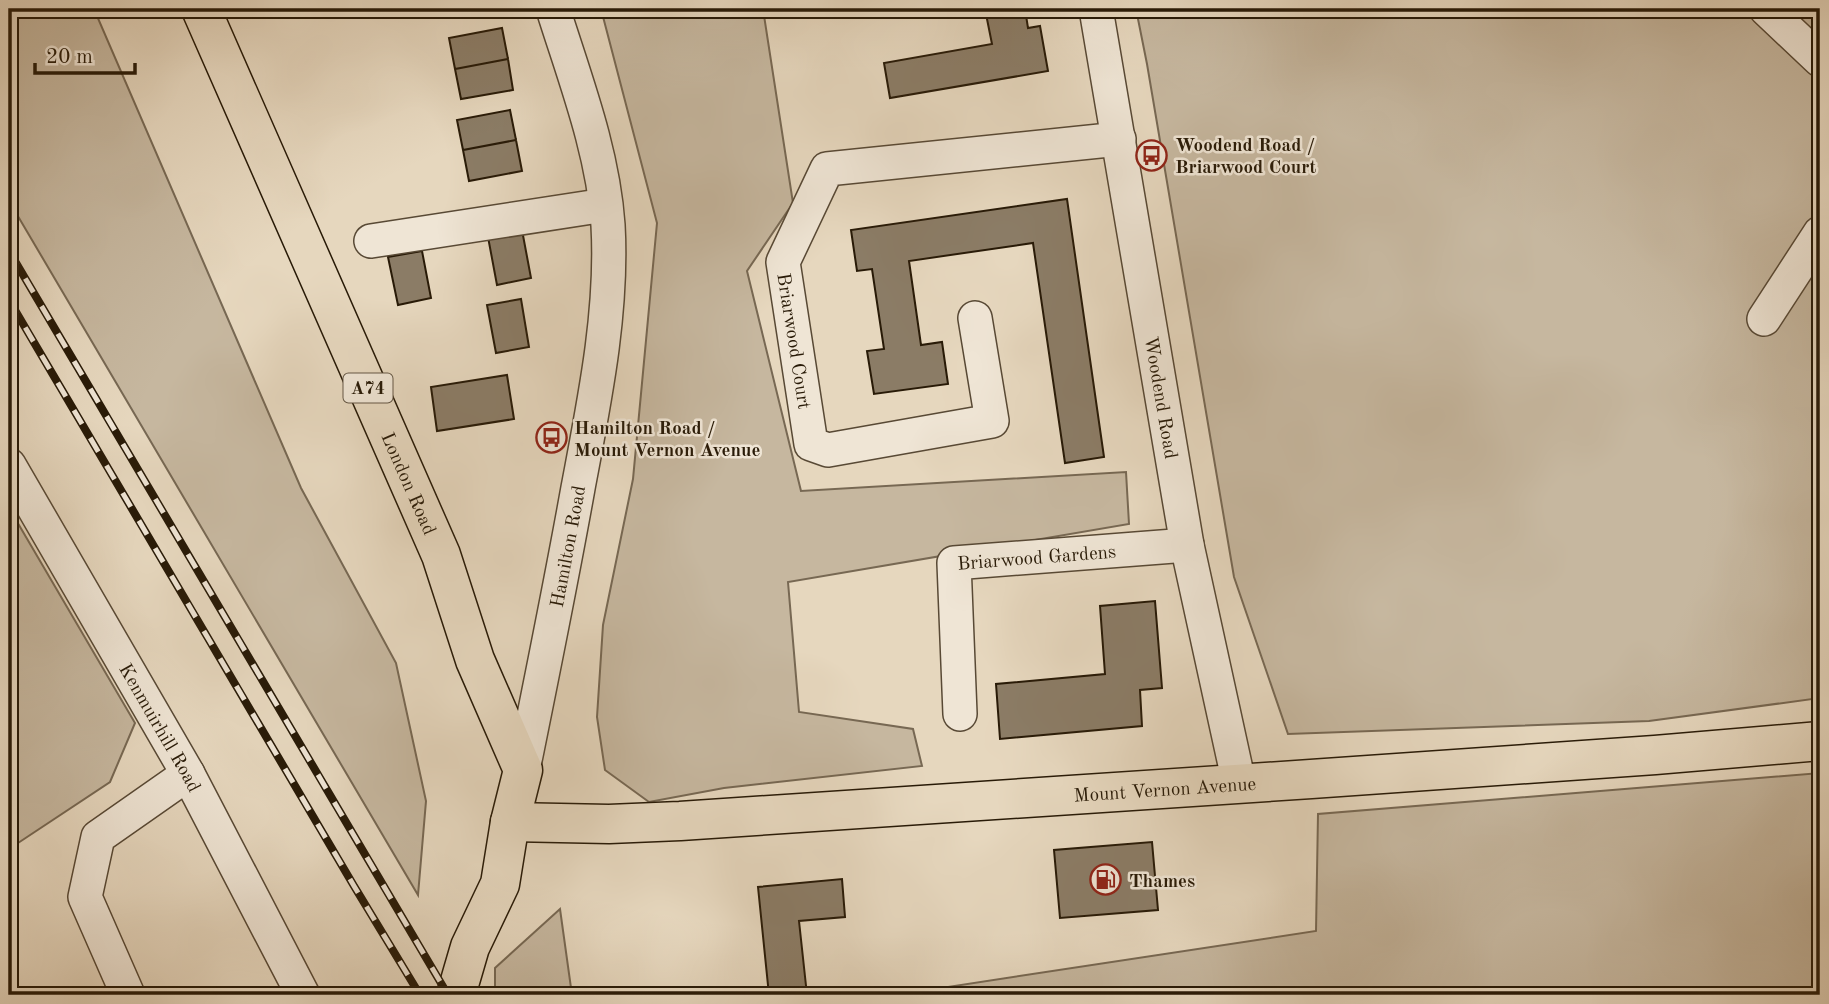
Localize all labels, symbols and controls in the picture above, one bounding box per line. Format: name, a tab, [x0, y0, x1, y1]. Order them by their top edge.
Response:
scale bar	[35, 32, 135, 76]
text: 20 m	[46, 47, 93, 68]
place label: Woodend Road / Briarwood Court	[1175, 137, 1316, 178]
bus stop icon: Woodend Road / Briarwood Court	[1135, 138, 1169, 172]
street label: Briarwood Court	[772, 272, 813, 411]
street label: Woodend Road	[1140, 335, 1179, 461]
road number: A74	[344, 374, 392, 402]
place label: Hamilton Road / Mount Vernon Avenue	[574, 420, 761, 461]
bus stop icon: Hamilton Road / Mount Vernon Avenue	[534, 421, 568, 455]
street label: London Road	[376, 430, 438, 538]
street label: Hamilton Road	[549, 484, 590, 610]
street label: Briarwood Gardens	[957, 544, 1117, 575]
street label: Kenmuirhill Road	[114, 661, 203, 796]
street label: Mount Vernon Avenue	[1073, 776, 1257, 807]
fuel station icon: Thames	[1089, 863, 1123, 897]
place label: Thames	[1129, 873, 1195, 892]

